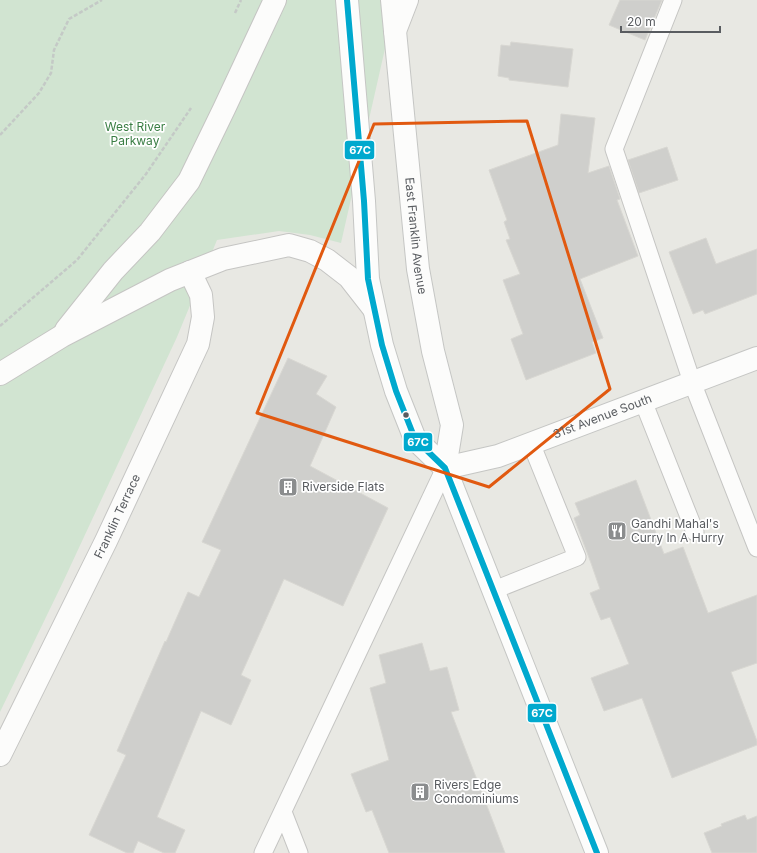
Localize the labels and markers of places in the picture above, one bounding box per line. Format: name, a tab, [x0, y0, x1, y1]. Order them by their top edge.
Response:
unlabelled marker	[401, 410, 411, 420]
building icon: Riverside Flats	[277, 476, 299, 498]
place label: Riverside Flats	[302, 479, 384, 494]
place label: Gandhi Mahal's Curry In A Hurry	[631, 516, 724, 545]
restaurant icon: Gandhi Mahal's Curry In A Hurry	[606, 520, 628, 542]
place label: Rivers Edge Condominiums	[434, 777, 519, 806]
building icon: Rivers Edge Condominiums	[409, 781, 431, 803]

